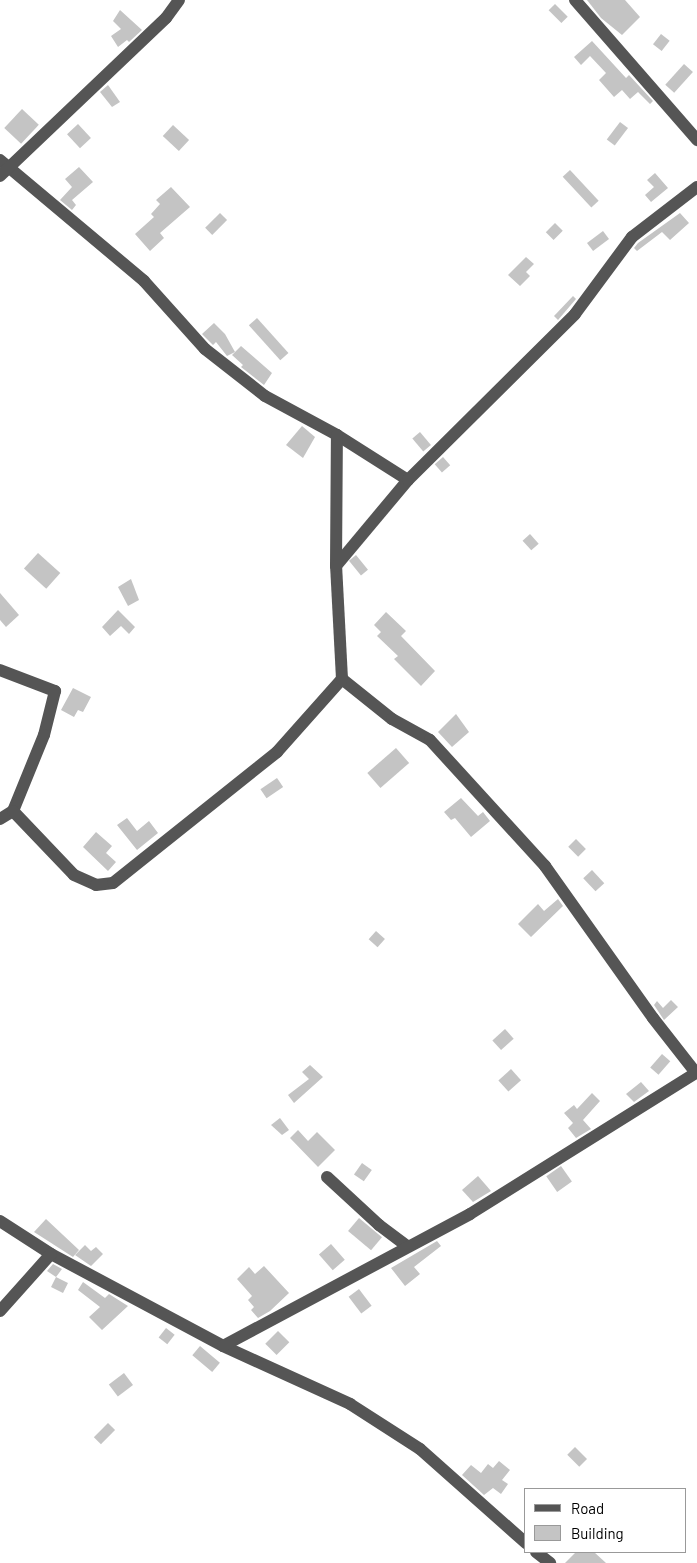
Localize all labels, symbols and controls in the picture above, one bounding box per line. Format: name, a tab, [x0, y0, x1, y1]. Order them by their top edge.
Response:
legend	[524, 1488, 687, 1553]
text: Road	[571, 1499, 604, 1517]
text: Building	[571, 1524, 624, 1542]

